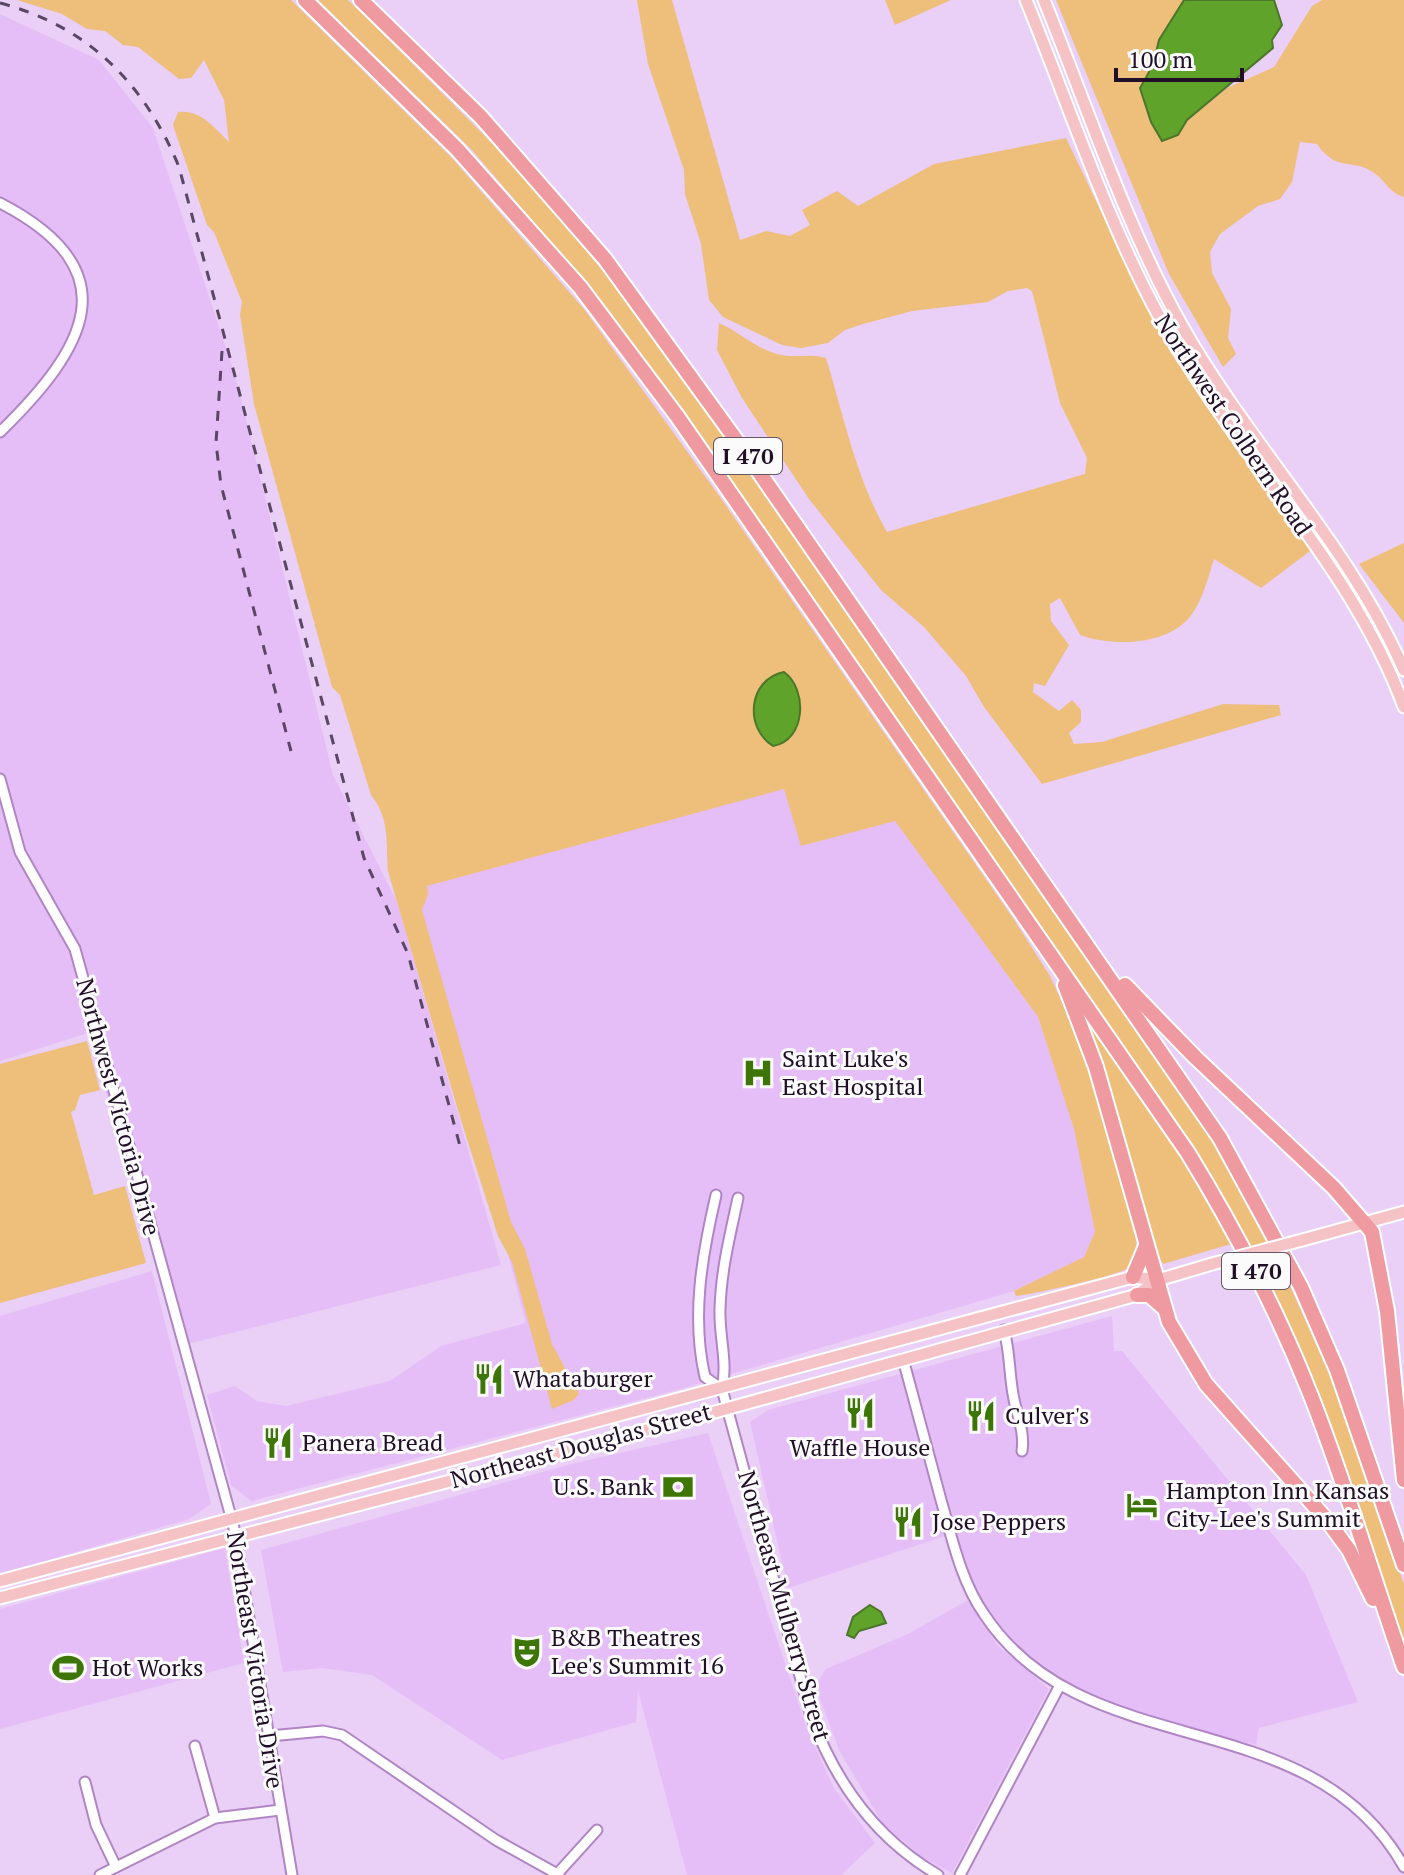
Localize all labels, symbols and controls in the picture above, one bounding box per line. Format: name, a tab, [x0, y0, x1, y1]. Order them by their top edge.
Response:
scale bar	[1116, 32, 1242, 82]
text: 100 m	[1128, 43, 1193, 75]
street label: Northwest Colbern Road	[1148, 307, 1320, 541]
road number: I 470	[714, 438, 782, 474]
street label: Northwest Victoria Drive	[69, 974, 169, 1239]
place label: Saint Luke's East Hospital	[782, 1042, 923, 1102]
hospital icon: Saint Luke's East Hospital	[741, 1056, 775, 1090]
road number: I 470	[1222, 1253, 1290, 1289]
restaurant icon: Whataburger	[472, 1362, 506, 1396]
place label: Whataburger	[513, 1362, 653, 1394]
street label: Northeast Douglas Street	[447, 1395, 715, 1495]
restaurant icon: Waffle House	[843, 1396, 877, 1430]
restaurant icon: Culver's	[964, 1399, 998, 1433]
place label: Culver's	[1005, 1399, 1090, 1431]
restaurant icon: Panera Bread	[261, 1426, 295, 1460]
place label: Panera Bread	[302, 1426, 443, 1458]
place label: Waffle House	[790, 1431, 930, 1463]
street label: Northeast Mulberry Street	[731, 1467, 839, 1745]
place label: U.S. Bank	[553, 1470, 655, 1502]
bank icon: U.S. Bank	[661, 1470, 695, 1504]
place label: Hampton Inn Kansas City-Lee's Summit	[1166, 1474, 1389, 1534]
hotel icon: Hampton Inn Kansas City-Lee's Summit	[1125, 1488, 1159, 1522]
restaurant icon: Jose Peppers	[891, 1505, 925, 1539]
place label: Jose Peppers	[932, 1505, 1066, 1537]
street label: Northeast Victoria Drive	[220, 1529, 292, 1791]
place label: B&B Theatres Lee's Summit 16	[551, 1621, 724, 1681]
theatre icon: B&B Theatres Lee's Summit 16	[510, 1635, 544, 1669]
sports icon: Hot Works	[51, 1651, 85, 1685]
place label: Hot Works	[92, 1651, 203, 1683]

